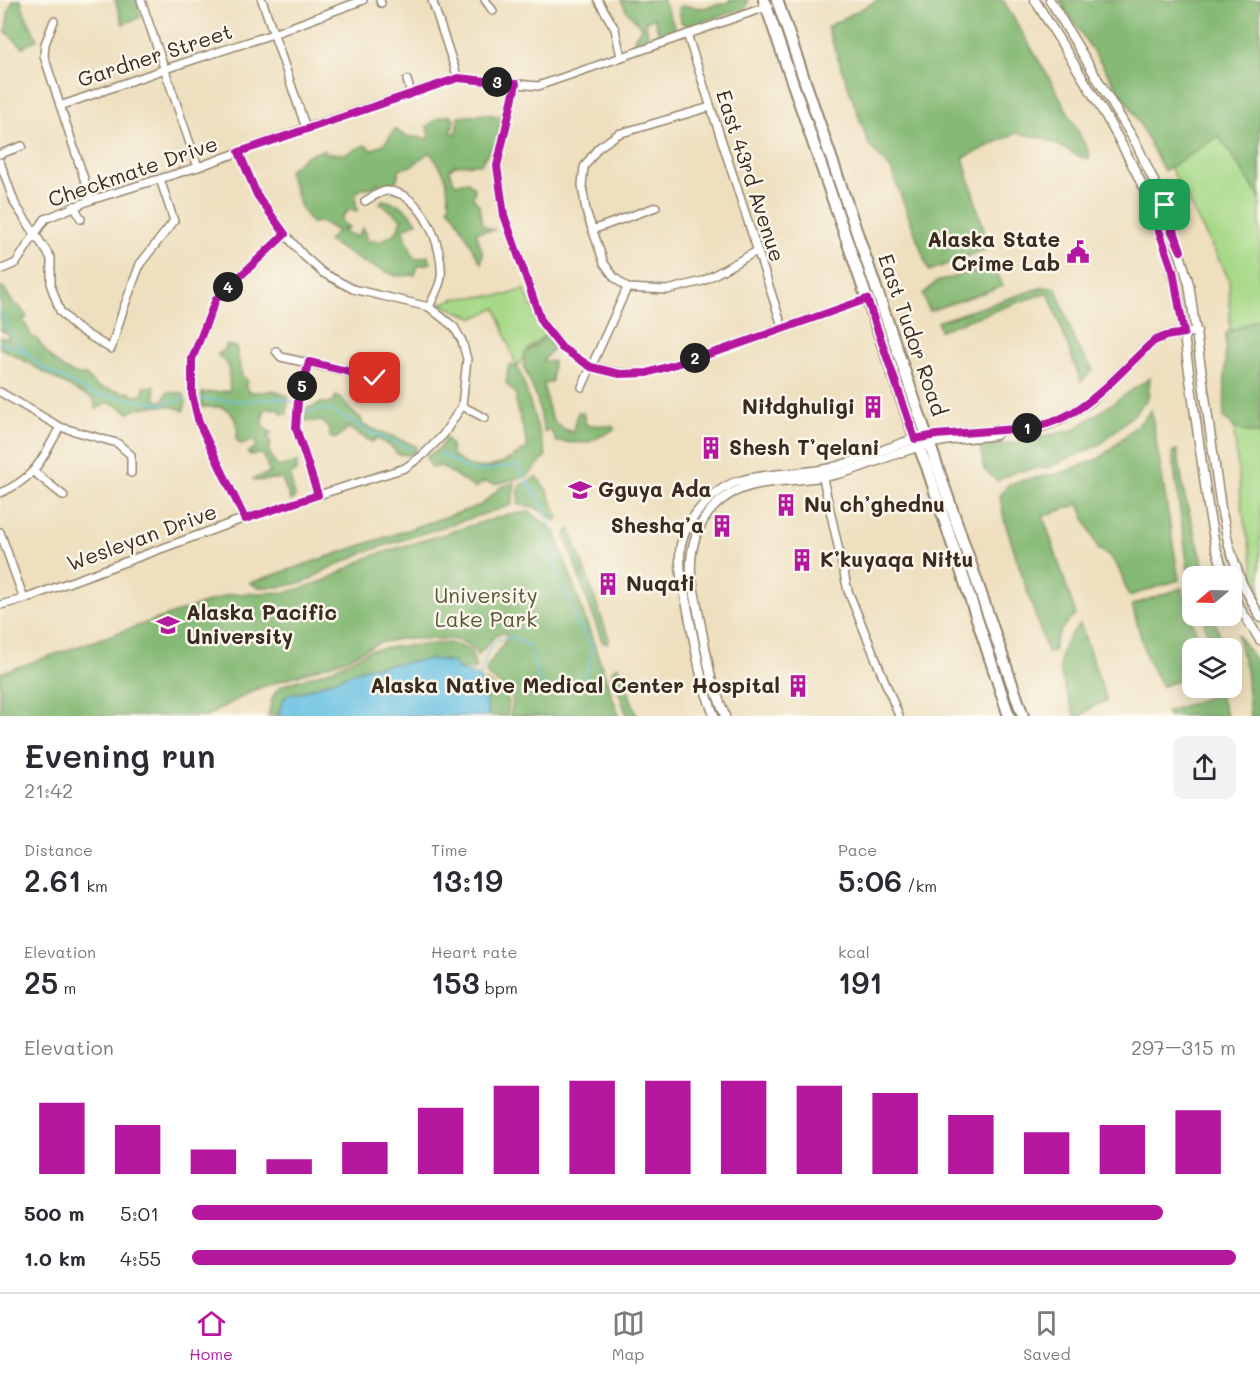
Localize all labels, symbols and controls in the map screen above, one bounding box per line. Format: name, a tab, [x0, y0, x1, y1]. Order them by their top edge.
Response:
street label: Gardner Street	[74, 17, 235, 92]
pin: 3	[482, 67, 512, 97]
text: 3	[492, 71, 502, 92]
street label: East 43rd Avenue	[711, 86, 792, 265]
street label: Checkmate Drive	[44, 129, 221, 212]
pin	[1139, 179, 1190, 230]
icon: arrive	[1148, 188, 1181, 221]
place label: Alaska State Crime Lab	[927, 225, 1060, 276]
public building icon: Alaska State Crime Lab	[1065, 239, 1091, 265]
street label: East Tudor Road	[873, 250, 954, 419]
pin: 4	[213, 272, 243, 302]
text: 4	[223, 276, 233, 297]
pin: 2	[680, 343, 710, 373]
text: 2	[691, 347, 699, 368]
pin	[349, 352, 400, 403]
icon: check	[358, 361, 391, 394]
pin: 5	[287, 371, 317, 401]
text: 5	[297, 375, 307, 396]
place label: Niłdghuligi	[742, 392, 855, 419]
building icon: Niłdghuligi	[860, 394, 886, 420]
pin: 1	[1012, 413, 1042, 443]
text: 1	[1023, 417, 1031, 438]
place label: Shesh T’qelani	[729, 433, 880, 460]
building icon: Shesh T’qelani	[698, 435, 724, 461]
place label: Gguya Ada	[598, 475, 711, 503]
school or university icon: Gguya Ada	[567, 477, 593, 503]
place label: Nu ch’ghednu	[804, 490, 945, 517]
building icon: Nu ch’ghednu	[773, 492, 799, 518]
street label: Wesleyan Drive	[63, 497, 220, 576]
place label: Sheshq’a	[611, 511, 704, 538]
building icon: Sheshq’a	[709, 513, 735, 539]
place label: K’kuyaqa Niłtu	[820, 545, 974, 573]
building icon: K’kuyaqa Niłtu	[789, 547, 815, 573]
north arrow	[1182, 566, 1242, 626]
map controls	[1182, 566, 1242, 698]
place label: Nuqałi	[626, 569, 695, 596]
building icon: Nuqałi	[595, 571, 621, 597]
park label: University Lake Park	[434, 581, 538, 632]
place label: Alaska Pacific University	[186, 598, 337, 650]
school or university icon: Alaska Pacific University	[155, 612, 181, 638]
button: layers	[1182, 638, 1242, 698]
place label: Alaska Native Medical Center Hospital	[370, 671, 780, 698]
building icon: Alaska Native Medical Center Hospital	[785, 673, 811, 699]
text: Evening run	[24, 733, 216, 776]
button: share	[1173, 736, 1236, 799]
text: 21:42	[24, 777, 73, 803]
text: Distance	[24, 839, 93, 860]
text: Time	[431, 839, 467, 860]
text: Pace	[838, 839, 877, 860]
text: 2.61	[24, 860, 81, 900]
text: 13:19	[431, 860, 503, 900]
text: 5:06	[838, 860, 902, 900]
text: km	[81, 875, 108, 896]
text: /km	[902, 875, 937, 896]
text: Elevation	[24, 941, 96, 962]
text: Heart rate	[431, 941, 517, 962]
text: kcal	[838, 941, 870, 962]
text: 25	[24, 962, 58, 1002]
text: 153	[431, 962, 480, 1002]
text: 191	[838, 962, 883, 1002]
text: m	[58, 977, 76, 998]
text: bpm	[480, 977, 518, 998]
text: Elevation	[24, 1034, 114, 1060]
text: 297–315 m	[1131, 1034, 1236, 1060]
text: 500 m	[24, 1200, 84, 1226]
text: 5:01	[120, 1200, 159, 1226]
text: 1.0 km	[24, 1245, 86, 1271]
text: 4:55	[120, 1245, 161, 1271]
tab: Home	[189, 1307, 233, 1364]
tab: Map	[612, 1307, 645, 1364]
tab: Saved	[1023, 1307, 1071, 1364]

